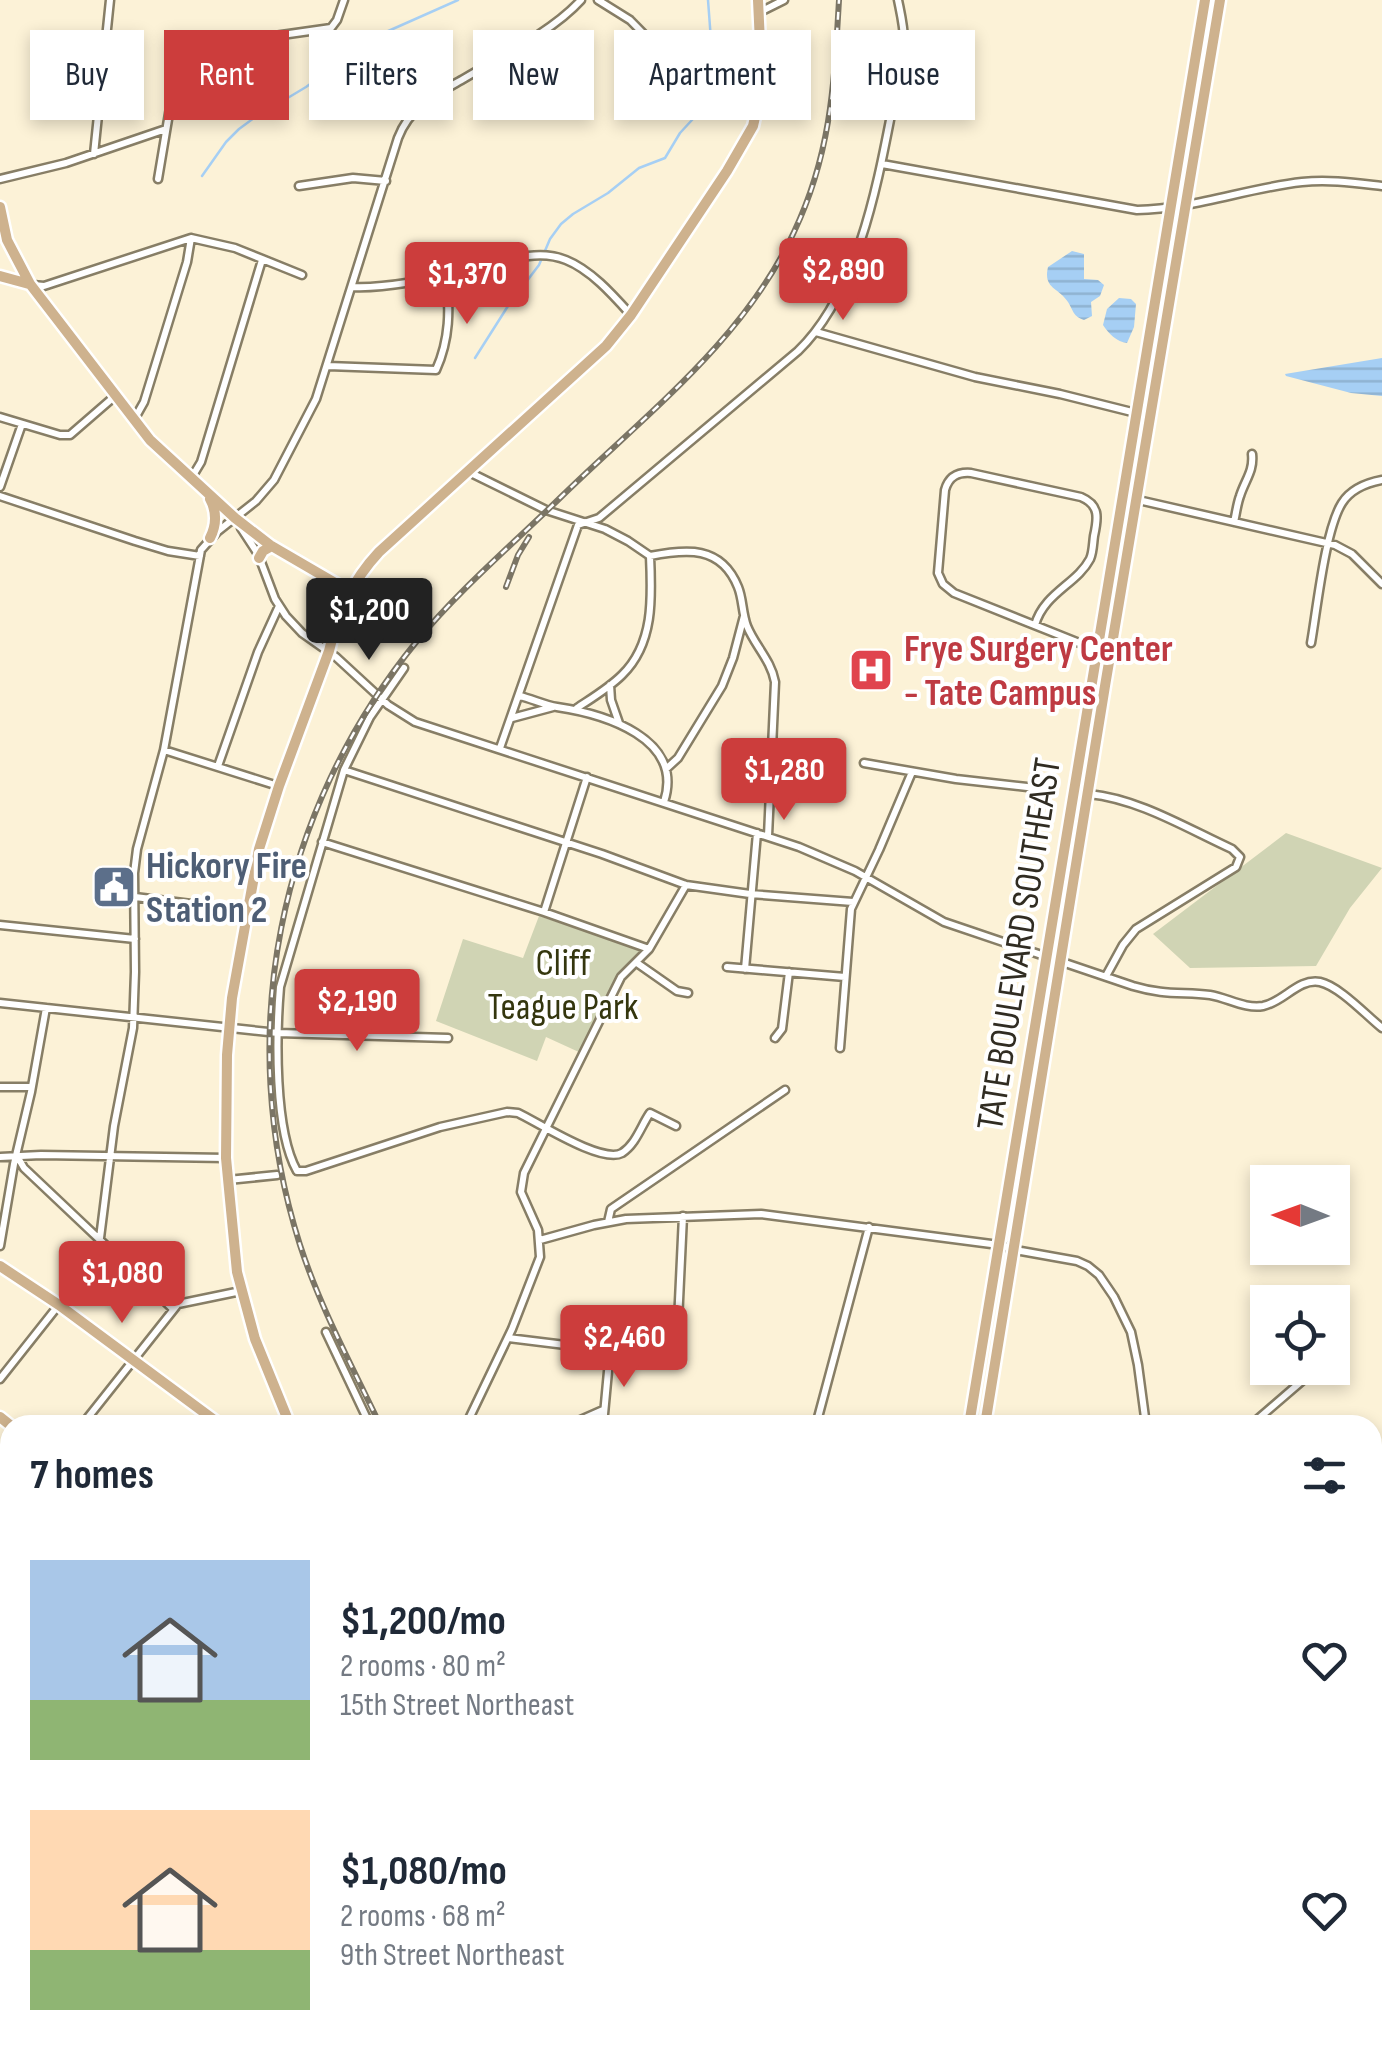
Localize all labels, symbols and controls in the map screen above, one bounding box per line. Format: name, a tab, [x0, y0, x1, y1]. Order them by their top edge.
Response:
chip: Buy	[30, 30, 144, 120]
chip: Rent	[164, 30, 289, 120]
chip: Filters	[309, 30, 453, 120]
chip: New	[473, 30, 594, 120]
chip: Apartment	[614, 30, 811, 120]
chip: House	[831, 30, 975, 120]
pin: $2,890	[762, 238, 924, 323]
pin: $1,370	[386, 242, 548, 327]
text: $2,890	[801, 251, 885, 290]
text: $1,370	[427, 255, 507, 294]
pin: $1,200	[288, 578, 450, 663]
text: $1,200	[328, 591, 410, 630]
place label: Frye Surgery Center - Tate Campus	[904, 627, 1173, 716]
hospital icon: Frye Surgery Center - Tate Campus	[848, 647, 894, 693]
pin: $1,280	[703, 738, 865, 823]
text: $1,280	[743, 751, 825, 790]
street label: TATE BOULEVARD SOUTHEAST	[968, 755, 1071, 1133]
place label: Hickory Fire Station 2	[146, 844, 307, 933]
public building icon: Hickory Fire Station 2	[91, 864, 137, 910]
park label: Cliff Teague Park	[488, 941, 639, 1030]
pin: $2,190	[276, 969, 438, 1054]
text: $2,190	[317, 982, 397, 1021]
north arrow	[1250, 1165, 1350, 1265]
map controls	[1250, 1165, 1350, 1385]
pin: $1,080	[41, 1241, 203, 1326]
text: $1,080	[81, 1254, 163, 1293]
button: locate	[1250, 1285, 1350, 1385]
pin: $2,460	[543, 1305, 705, 1390]
text: $2,460	[582, 1318, 666, 1357]
icon: filters	[1297, 1448, 1352, 1503]
text: 7 homes	[30, 1450, 154, 1501]
text: $1,200/mo	[340, 1596, 506, 1647]
icon: home	[110, 1600, 230, 1720]
icon: heart	[1297, 1633, 1352, 1688]
text: 2 rooms · 80 m²	[340, 1647, 506, 1686]
text: 15th Street Northeast	[340, 1686, 574, 1725]
text: $1,080/mo	[340, 1846, 507, 1897]
icon: home	[110, 1850, 230, 1970]
icon: heart	[1297, 1883, 1352, 1938]
text: 2 rooms · 68 m²	[340, 1897, 506, 1936]
text: 9th Street Northeast	[340, 1936, 565, 1975]

